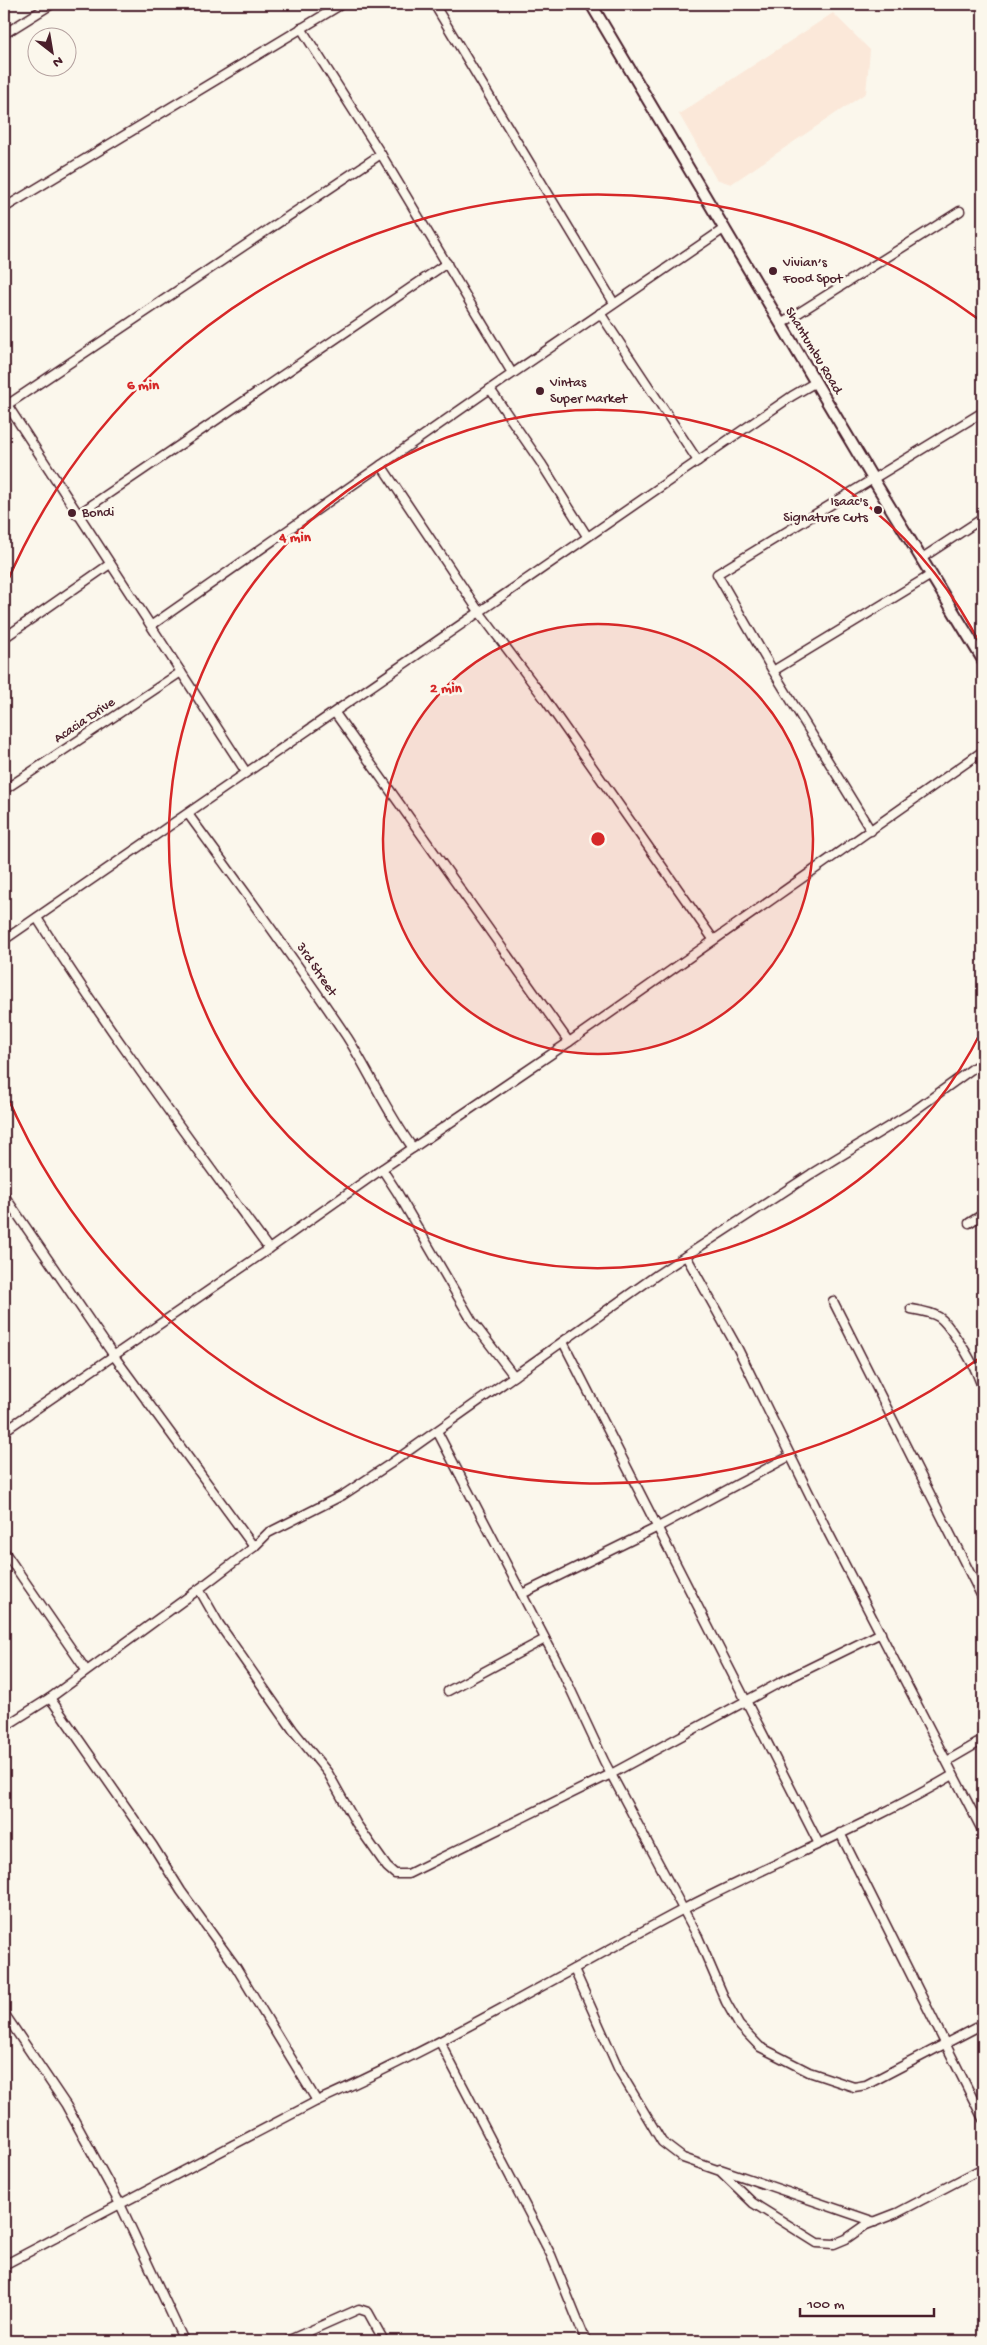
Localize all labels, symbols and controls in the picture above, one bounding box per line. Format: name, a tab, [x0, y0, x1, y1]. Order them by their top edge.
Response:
north arrow	[28, 28, 78, 78]
text: N	[49, 51, 66, 71]
place label: Vivian’s Food Spot	[782, 255, 844, 288]
marker: Vivian’s Food Spot	[767, 265, 779, 277]
street label: Shantumbu Road	[780, 304, 847, 399]
place label: Vintas Super Market	[549, 375, 628, 408]
text: 6 min	[127, 377, 160, 395]
marker: Vintas Super Market	[534, 385, 546, 397]
place label: Isaac's Signature Cuts	[783, 494, 869, 527]
marker: Isaac's Signature Cuts	[872, 504, 884, 516]
place label: Bondi	[81, 505, 114, 522]
marker: Bondi	[66, 507, 78, 519]
text: 4 min	[278, 529, 312, 547]
text: 2 min	[430, 680, 463, 698]
street label: Acacia Drive	[51, 694, 119, 748]
centre of rings	[589, 830, 607, 848]
street label: 3rd Street	[291, 939, 341, 1001]
scale bar	[800, 2285, 933, 2317]
text: 100 m	[806, 2296, 845, 2314]

